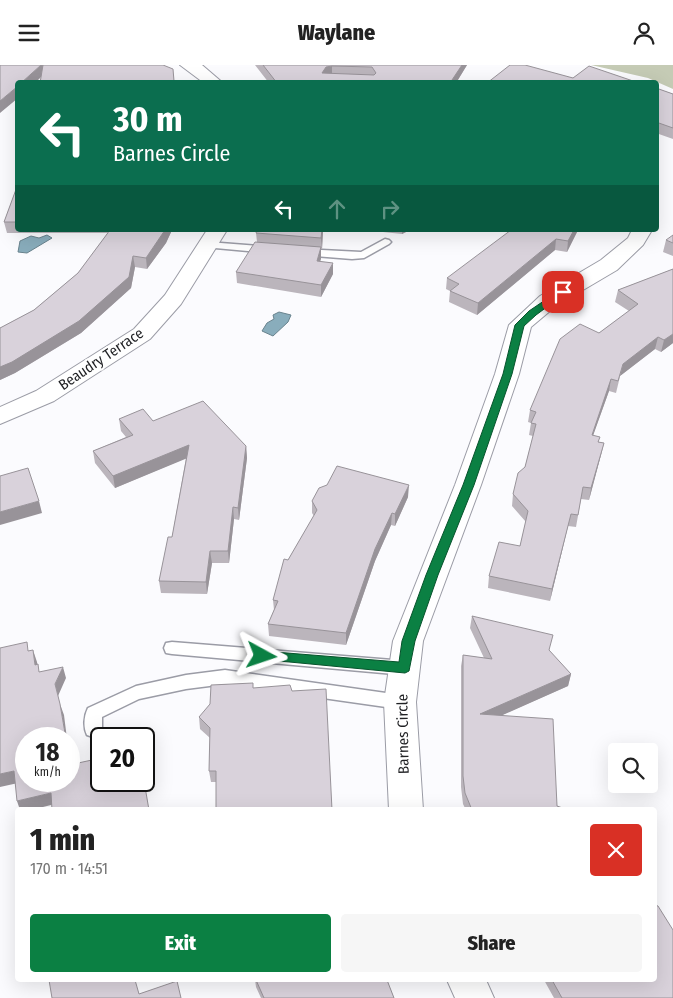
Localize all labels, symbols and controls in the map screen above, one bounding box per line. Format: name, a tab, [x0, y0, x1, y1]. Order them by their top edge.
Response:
icon: menu	[15, 19, 43, 47]
text: Waylane	[298, 19, 375, 46]
icon: person	[630, 19, 658, 47]
text: 30 m	[113, 98, 183, 140]
icon: left	[30, 100, 95, 165]
text: Barnes Circle	[113, 140, 230, 167]
icon: left	[270, 195, 298, 223]
icon: ahead	[323, 195, 351, 223]
icon: right	[376, 195, 404, 223]
pin	[542, 271, 584, 313]
icon: arrive	[549, 278, 577, 306]
street label: Beaudry Terrace	[55, 324, 147, 394]
position arrow	[235, 629, 287, 681]
street label: Barnes Circle	[393, 694, 413, 774]
speed limit sign: 20	[90, 727, 155, 792]
text: 18	[36, 738, 59, 768]
map controls	[608, 743, 658, 793]
button: search	[608, 743, 658, 793]
text: km/h	[34, 765, 61, 779]
text: 1 min	[30, 822, 95, 858]
button: close	[590, 824, 642, 876]
text: 170 m · 14:51	[30, 859, 108, 878]
button: Exit	[30, 914, 331, 972]
button: Share	[341, 914, 642, 972]

